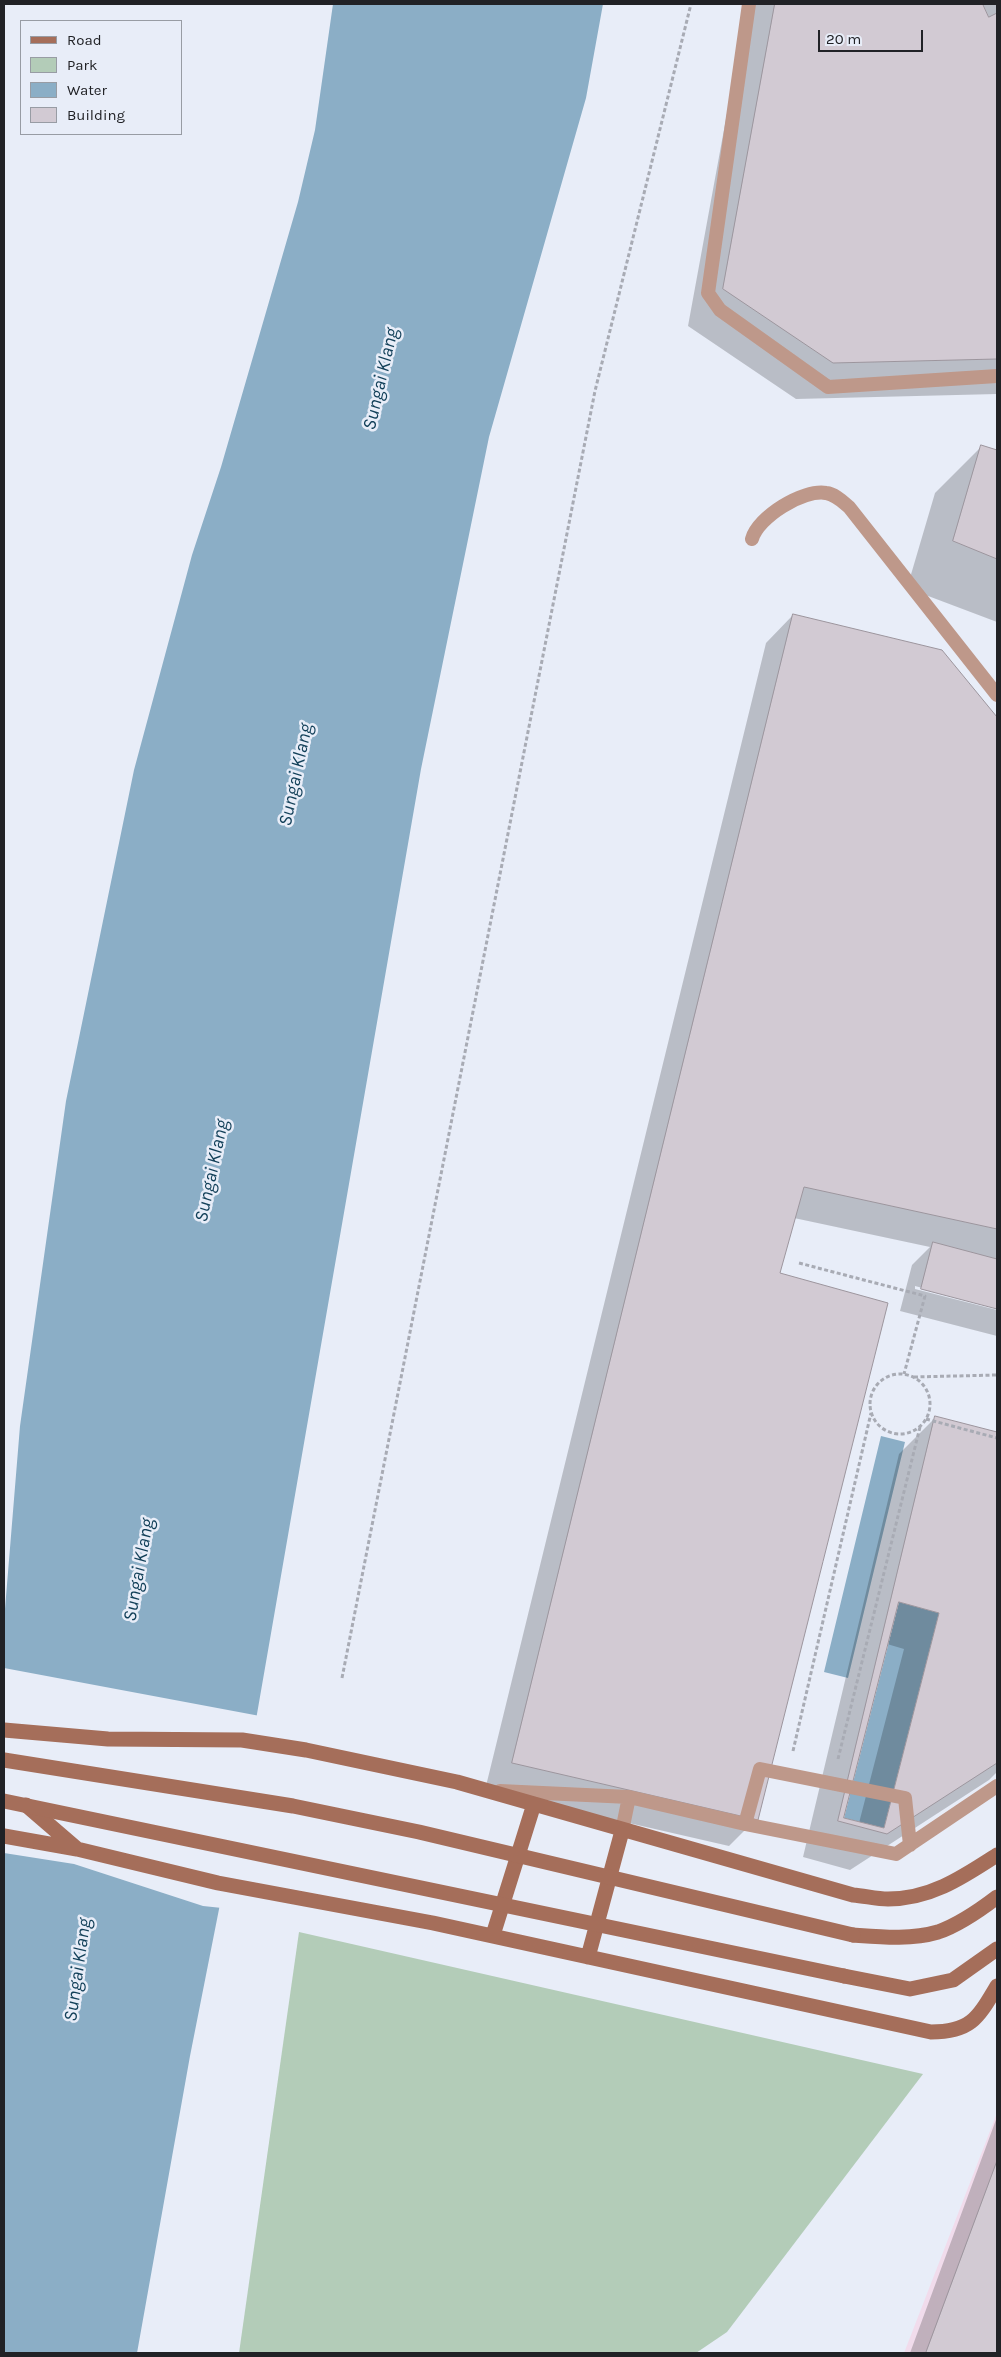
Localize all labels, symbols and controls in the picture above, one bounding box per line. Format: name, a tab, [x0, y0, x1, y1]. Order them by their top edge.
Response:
legend	[20, 20, 182, 135]
scale bar	[821, 20, 926, 52]
text: 20 m	[826, 30, 861, 48]
text: Road	[67, 31, 102, 49]
text: Park	[67, 56, 97, 74]
text: Water	[67, 81, 107, 99]
text: Building	[67, 106, 125, 124]
water label: Sungai Klang	[358, 326, 404, 432]
water label: Sungai Klang	[274, 722, 318, 828]
water label: Sungai Klang	[190, 1118, 234, 1224]
water label: Sungai Klang	[119, 1517, 159, 1623]
water label: Sungai Klang	[59, 1917, 97, 2023]

